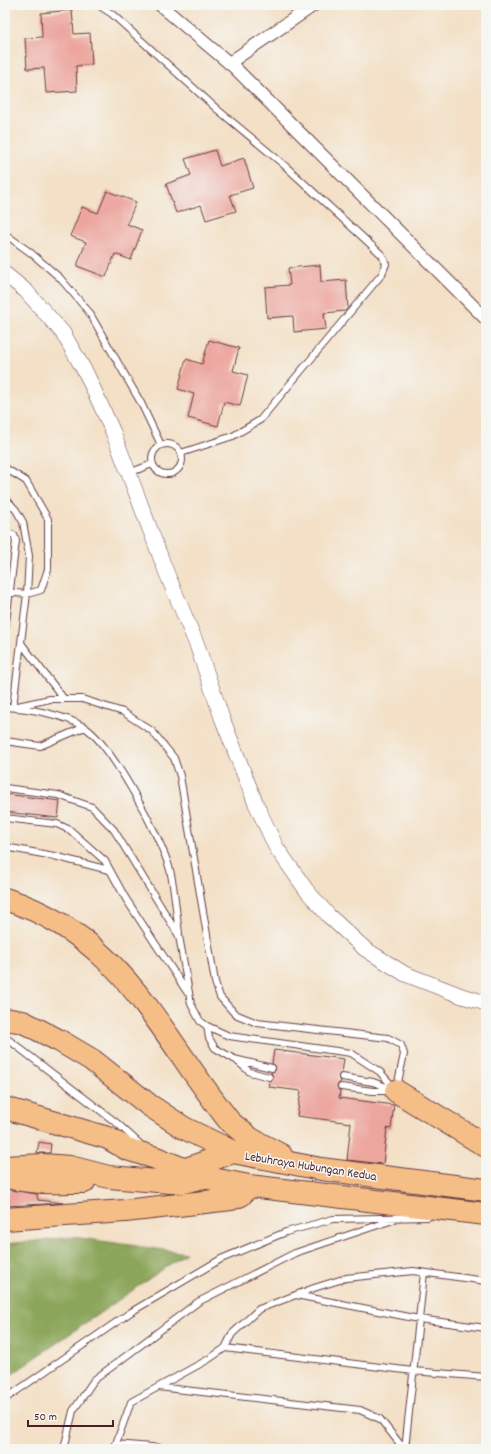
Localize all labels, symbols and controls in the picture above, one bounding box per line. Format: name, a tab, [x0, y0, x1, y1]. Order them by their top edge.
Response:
street label: Lebuhraya Hubungan Kedua	[243, 1148, 379, 1187]
scale bar	[28, 1402, 113, 1428]
text: 50 m	[34, 1409, 57, 1426]

